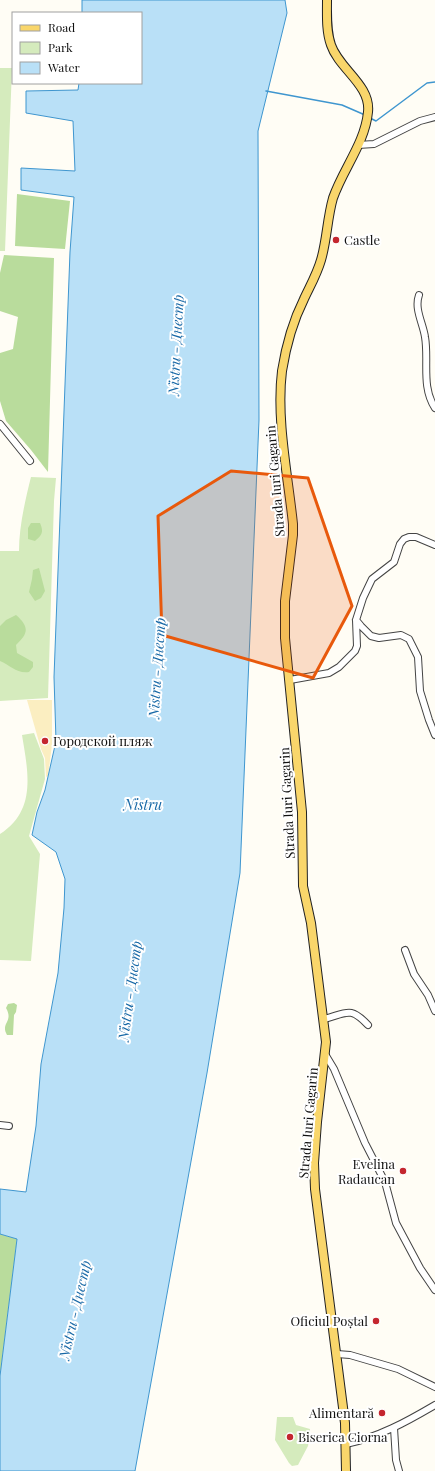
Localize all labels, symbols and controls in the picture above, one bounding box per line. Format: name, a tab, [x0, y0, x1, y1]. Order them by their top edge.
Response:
legend	[12, 12, 142, 84]
text: Road	[48, 19, 75, 35]
text: Park	[48, 39, 73, 55]
text: Water	[47, 59, 81, 75]
place label: Castle	[344, 231, 380, 248]
marker: Castle	[331, 235, 341, 245]
water label: Nistru - Днестр	[163, 294, 188, 398]
street label: Strada Iuri Gagarin	[261, 424, 288, 537]
water label: Nistru - Днестр	[143, 617, 170, 721]
place label: Городской пляж	[53, 732, 152, 749]
marker: Городской пляж	[40, 736, 50, 746]
street label: Strada Iuri Gagarin	[275, 747, 298, 859]
water label: Nistru	[122, 795, 162, 814]
water label: Nistru - Днестр	[113, 939, 146, 1044]
street label: Strada Iuri Gagarin	[294, 1066, 321, 1179]
place label: Evelina Radaucan	[338, 1155, 396, 1187]
marker: Evelina Radaucan	[398, 1166, 408, 1176]
water label: Nistru - Днестр	[53, 1258, 95, 1363]
place label: Oficiul Poștal	[291, 1312, 368, 1329]
marker: Oficiul Poștal	[371, 1316, 381, 1326]
place label: Alimentară	[308, 1404, 375, 1421]
marker: Alimentară	[377, 1408, 387, 1418]
place label: Biserica Ciorna	[298, 1428, 388, 1445]
marker: Biserica Ciorna	[285, 1432, 295, 1442]

